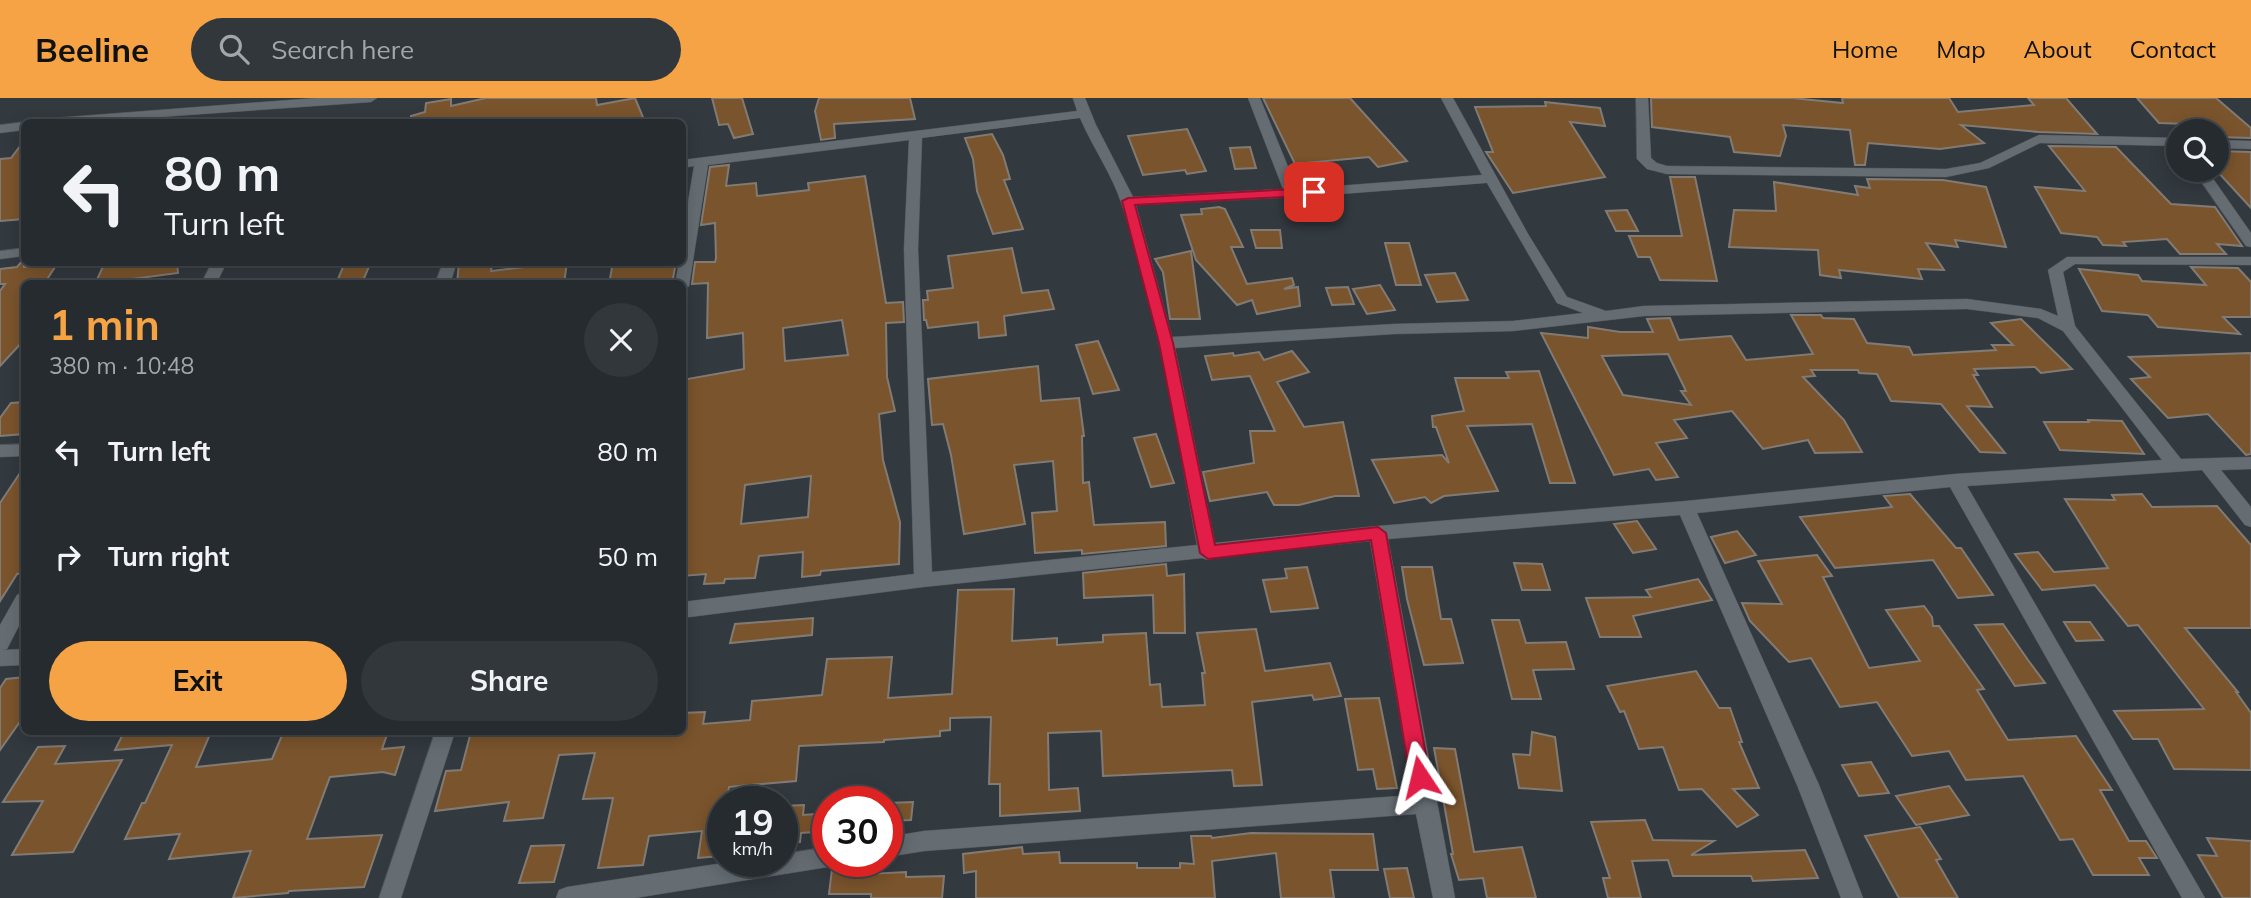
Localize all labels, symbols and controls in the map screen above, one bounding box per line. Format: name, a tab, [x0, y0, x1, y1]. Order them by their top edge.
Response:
search box	[191, 18, 681, 81]
text: Beeline	[35, 29, 149, 70]
icon: search	[215, 30, 253, 68]
text: Search here	[271, 33, 414, 66]
text: Home	[1832, 34, 1898, 64]
text: Map	[1936, 34, 1986, 64]
text: About	[2024, 34, 2092, 64]
text: Contact	[2130, 34, 2216, 64]
map controls	[2166, 119, 2229, 182]
button: search	[2166, 119, 2229, 182]
text: 80 m	[164, 142, 280, 203]
icon: left	[49, 147, 140, 238]
pin	[1284, 162, 1344, 222]
icon: arrive	[1295, 173, 1333, 211]
text: Turn left	[164, 203, 284, 243]
text: 1 min	[49, 298, 160, 351]
button: close	[584, 303, 658, 377]
text: 380 m · 10:48	[49, 351, 194, 380]
icon: left	[49, 433, 87, 471]
text: Turn left	[108, 435, 210, 468]
text: 80 m	[597, 435, 658, 468]
icon: right	[49, 538, 87, 576]
text: Turn right	[108, 540, 229, 573]
text: 50 m	[597, 540, 658, 573]
button: Exit	[49, 641, 347, 721]
button: Share	[361, 641, 658, 721]
position arrow	[1383, 740, 1457, 814]
speed limit sign: 30	[812, 786, 903, 877]
text: 19	[731, 800, 774, 844]
text: km/h	[732, 837, 773, 860]

